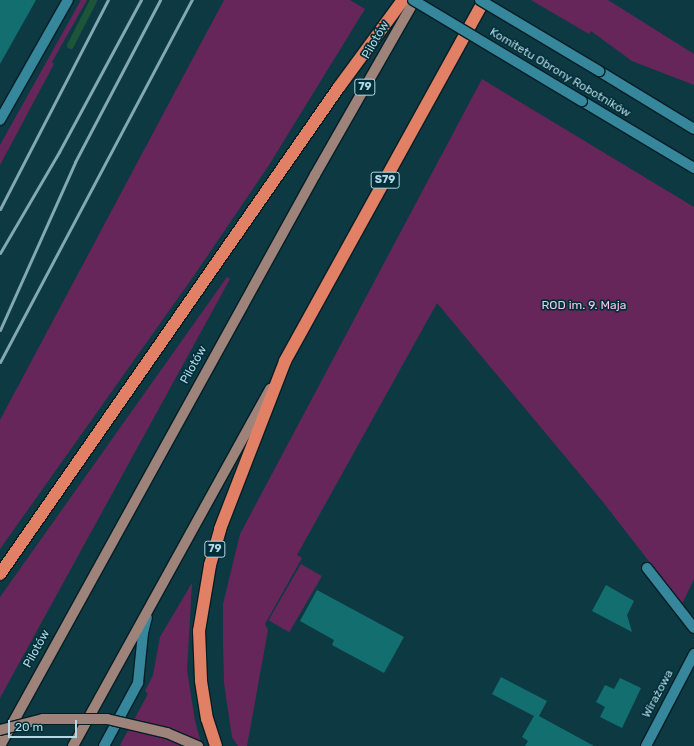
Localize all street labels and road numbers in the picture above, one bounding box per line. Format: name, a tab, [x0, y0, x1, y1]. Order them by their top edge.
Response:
street label: Pilotów	[359, 18, 393, 62]
street label: Komitetu Obrony Robotników	[487, 25, 633, 121]
road number: 79	[354, 78, 376, 96]
road number: S79	[370, 171, 400, 189]
street label: Pilotów	[178, 343, 210, 387]
road number: 79	[204, 540, 226, 558]
street label: Pilotów	[21, 627, 53, 671]
street label: Wirażowa	[639, 667, 677, 721]

